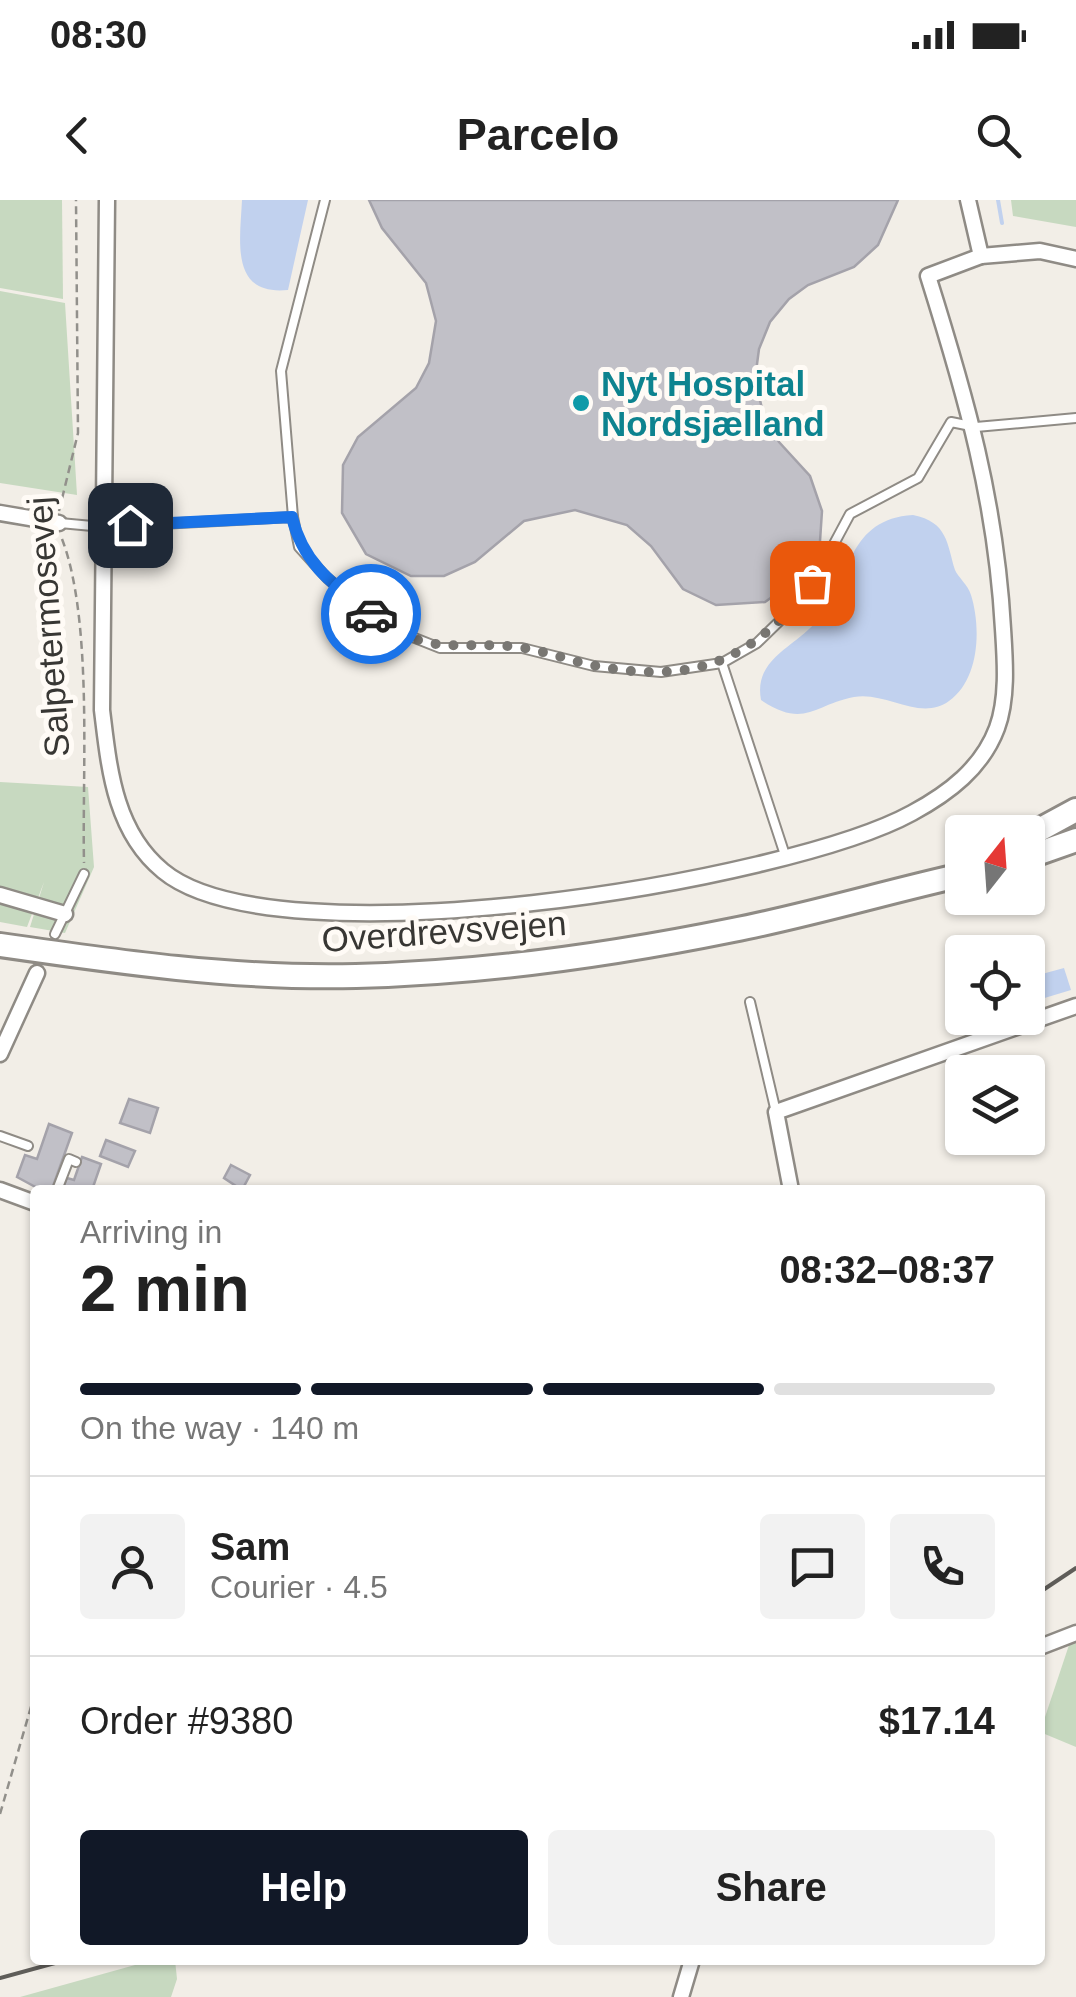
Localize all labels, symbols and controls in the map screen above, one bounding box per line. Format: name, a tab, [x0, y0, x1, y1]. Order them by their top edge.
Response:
text: 08:30	[50, 14, 147, 56]
icon: back	[50, 108, 105, 163]
icon: search	[971, 108, 1026, 163]
text: Parcelo	[457, 109, 619, 160]
place label: Nyt Hospital Nordsjælland	[601, 364, 825, 443]
marker: Nyt Hospital Nordsjælland	[570, 392, 592, 414]
pin	[88, 483, 173, 568]
street label: Salpetermosevej	[19, 496, 77, 758]
icon: home	[103, 498, 158, 553]
pin	[770, 541, 855, 626]
icon: bag	[785, 556, 840, 611]
courier	[321, 564, 421, 664]
icon: car	[344, 587, 399, 642]
north arrow	[945, 815, 1045, 915]
map controls	[945, 815, 1045, 1155]
street label: Overdrevsvejen	[320, 903, 568, 959]
button: locate	[945, 935, 1045, 1035]
button: layers	[945, 1055, 1045, 1155]
text: Arriving in	[80, 1214, 222, 1250]
text: 08:32–08:37	[779, 1249, 995, 1291]
text: 2 min	[80, 1252, 250, 1325]
text: On the way · 140 m	[80, 1410, 359, 1446]
button: person	[80, 1514, 185, 1619]
button: chat	[760, 1514, 865, 1619]
button: phone	[890, 1514, 995, 1619]
text: Sam	[210, 1526, 290, 1568]
text: Courier · 4.5	[210, 1569, 388, 1605]
text: Order #9380	[80, 1700, 293, 1742]
text: $17.14	[879, 1700, 995, 1742]
button: Help	[80, 1830, 528, 1945]
button: Share	[548, 1830, 995, 1945]

